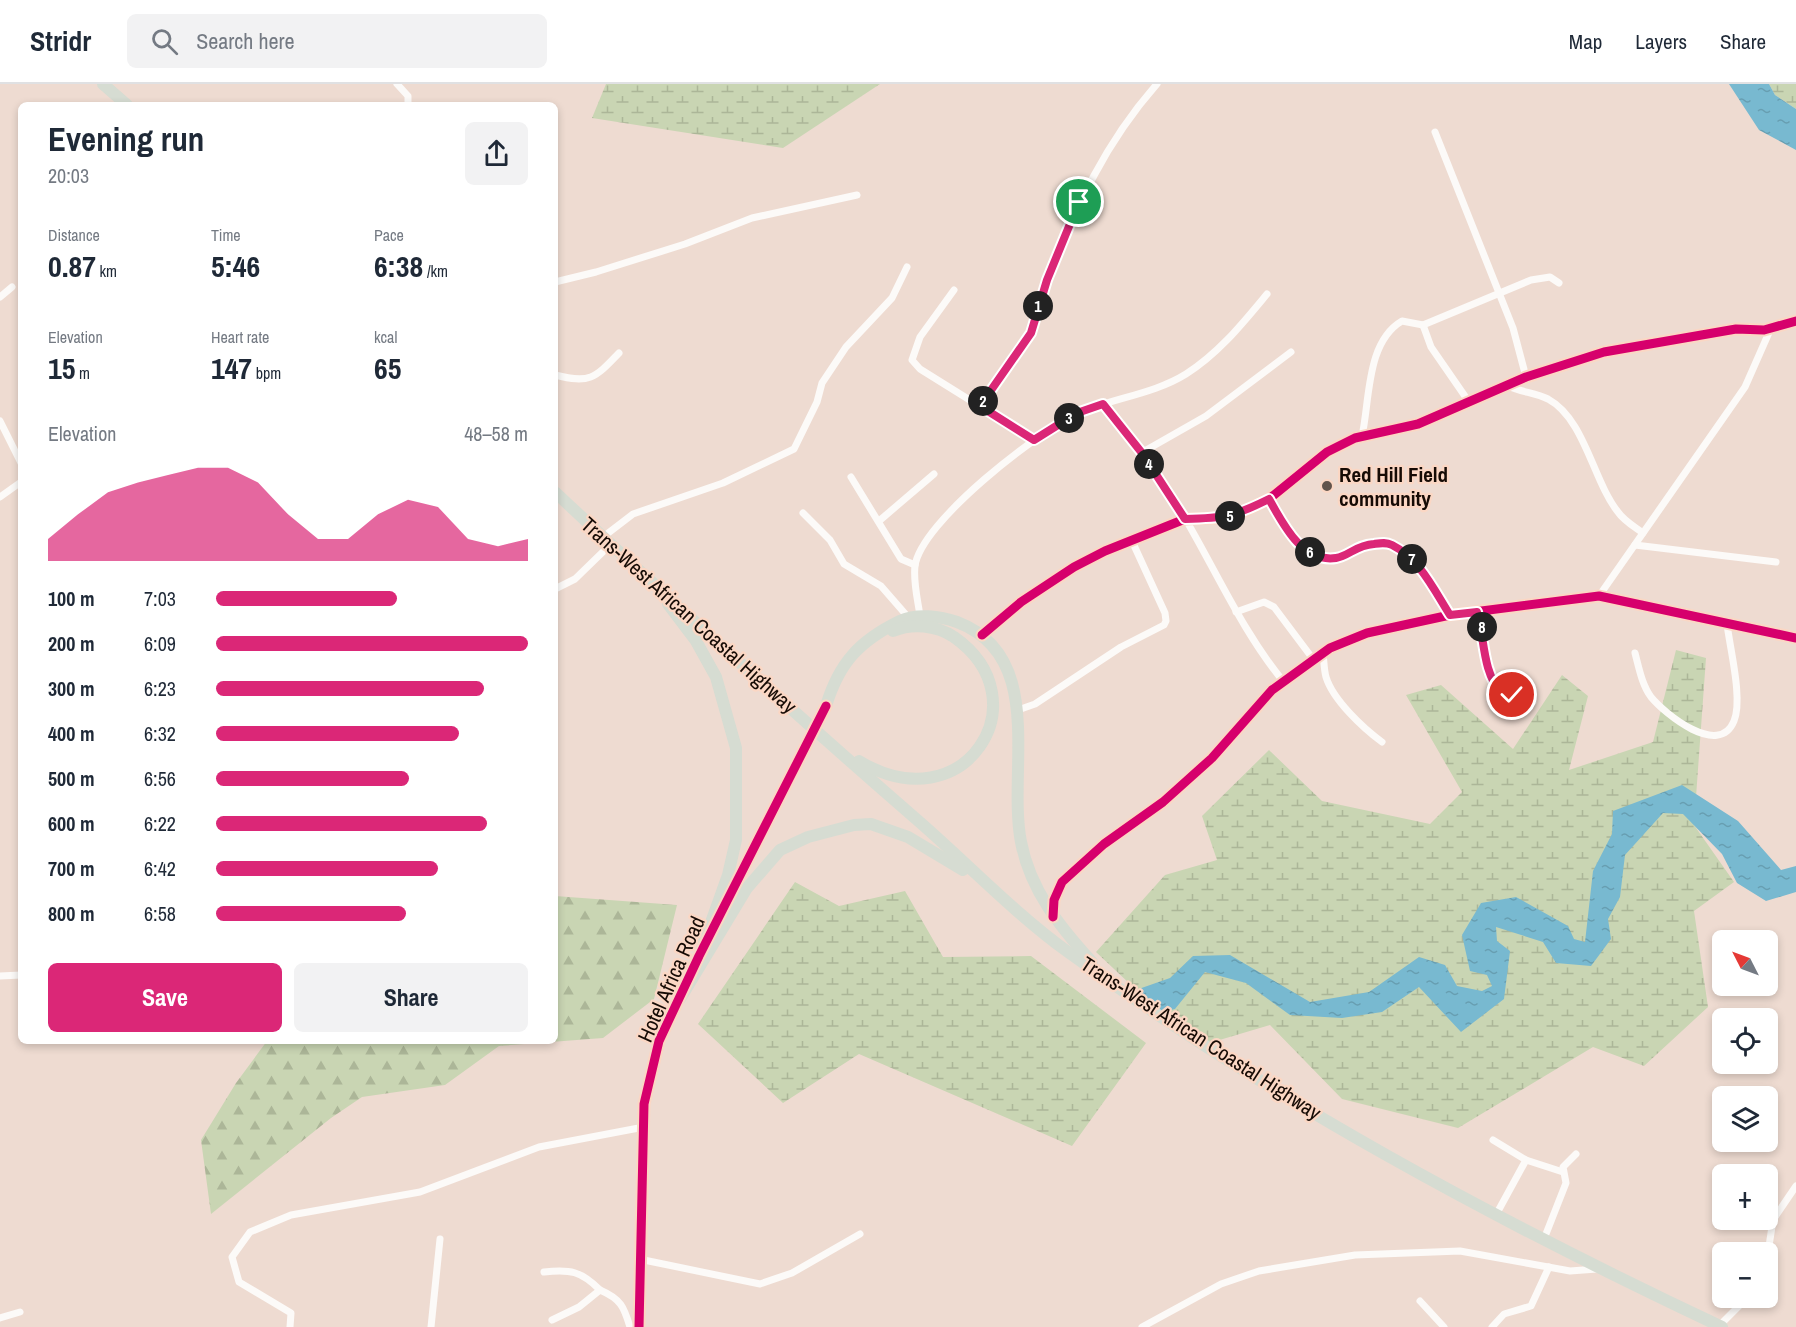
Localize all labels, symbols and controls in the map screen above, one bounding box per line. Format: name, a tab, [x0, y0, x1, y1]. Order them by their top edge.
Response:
search box	[127, 14, 547, 68]
text: Stridr	[30, 22, 91, 60]
icon: search	[148, 25, 181, 58]
text: Search here	[196, 26, 295, 56]
text: Map	[1569, 27, 1602, 56]
text: Layers	[1635, 27, 1687, 56]
text: Share	[1720, 27, 1766, 56]
text: Evening run	[48, 117, 204, 161]
button: share	[465, 122, 528, 185]
text: 20:03	[48, 162, 89, 189]
pin	[1053, 176, 1104, 227]
icon: arrive	[1062, 185, 1095, 218]
text: Distance	[48, 224, 100, 246]
text: Time	[211, 224, 241, 246]
text: Pace	[374, 224, 404, 246]
text: 0.87	[48, 246, 96, 286]
text: 5:46	[211, 246, 260, 286]
text: 6:38	[374, 246, 423, 286]
text: km	[96, 260, 117, 282]
text: /km	[423, 260, 448, 282]
pin: 1	[1023, 291, 1053, 321]
text: 1	[1034, 295, 1042, 317]
text: Elevation	[48, 326, 103, 348]
text: Heart rate	[211, 326, 269, 348]
text: kcal	[374, 326, 397, 348]
text: 15	[48, 348, 75, 388]
text: 147	[211, 348, 252, 388]
text: 65	[374, 348, 401, 388]
text: m	[75, 362, 90, 384]
text: bpm	[252, 362, 281, 384]
pin: 2	[968, 386, 998, 416]
text: 2	[979, 390, 987, 412]
pin: 3	[1054, 403, 1084, 433]
text: 3	[1065, 407, 1073, 429]
text: Elevation	[48, 420, 116, 447]
text: 48–58 m	[464, 420, 528, 447]
pin: 4	[1134, 449, 1164, 479]
text: 4	[1145, 453, 1153, 475]
place label: Red Hill Field community	[1339, 460, 1448, 513]
marker: Red Hill Field community	[1320, 479, 1334, 493]
pin: 5	[1215, 501, 1245, 531]
text: 5	[1226, 505, 1234, 527]
street label: Trans-West African Coastal Highway	[575, 510, 804, 720]
pin: 6	[1295, 537, 1325, 567]
text: 6	[1306, 541, 1314, 563]
pin: 7	[1397, 544, 1427, 574]
text: 7	[1408, 548, 1416, 570]
text: 100 m	[48, 585, 95, 612]
text: 7:03	[144, 585, 176, 612]
pin: 8	[1467, 612, 1497, 642]
text: 8	[1478, 616, 1486, 638]
text: 200 m	[48, 630, 95, 657]
text: 6:09	[144, 630, 176, 657]
pin	[1486, 669, 1537, 720]
text: 300 m	[48, 675, 95, 702]
text: 6:23	[144, 675, 176, 702]
icon: check	[1495, 678, 1528, 711]
text: 400 m	[48, 720, 95, 747]
text: 6:32	[144, 720, 176, 747]
text: 500 m	[48, 765, 95, 792]
text: 6:56	[144, 765, 176, 792]
text: 600 m	[48, 810, 95, 837]
text: 6:22	[144, 810, 176, 837]
text: 700 m	[48, 855, 95, 882]
text: 6:42	[144, 855, 176, 882]
text: 800 m	[48, 900, 95, 927]
text: 6:58	[144, 900, 176, 927]
street label: Hotel Africa Road	[630, 911, 712, 1047]
north arrow	[1712, 930, 1778, 996]
map controls	[1712, 930, 1778, 1308]
street label: Trans-West African Coastal Highway	[1075, 949, 1327, 1127]
button: Save	[48, 963, 282, 1032]
button: Share	[294, 963, 528, 1032]
button: locate	[1712, 1008, 1778, 1074]
button: layers	[1712, 1086, 1778, 1152]
button: +	[1712, 1164, 1778, 1230]
button: −	[1712, 1242, 1778, 1308]

